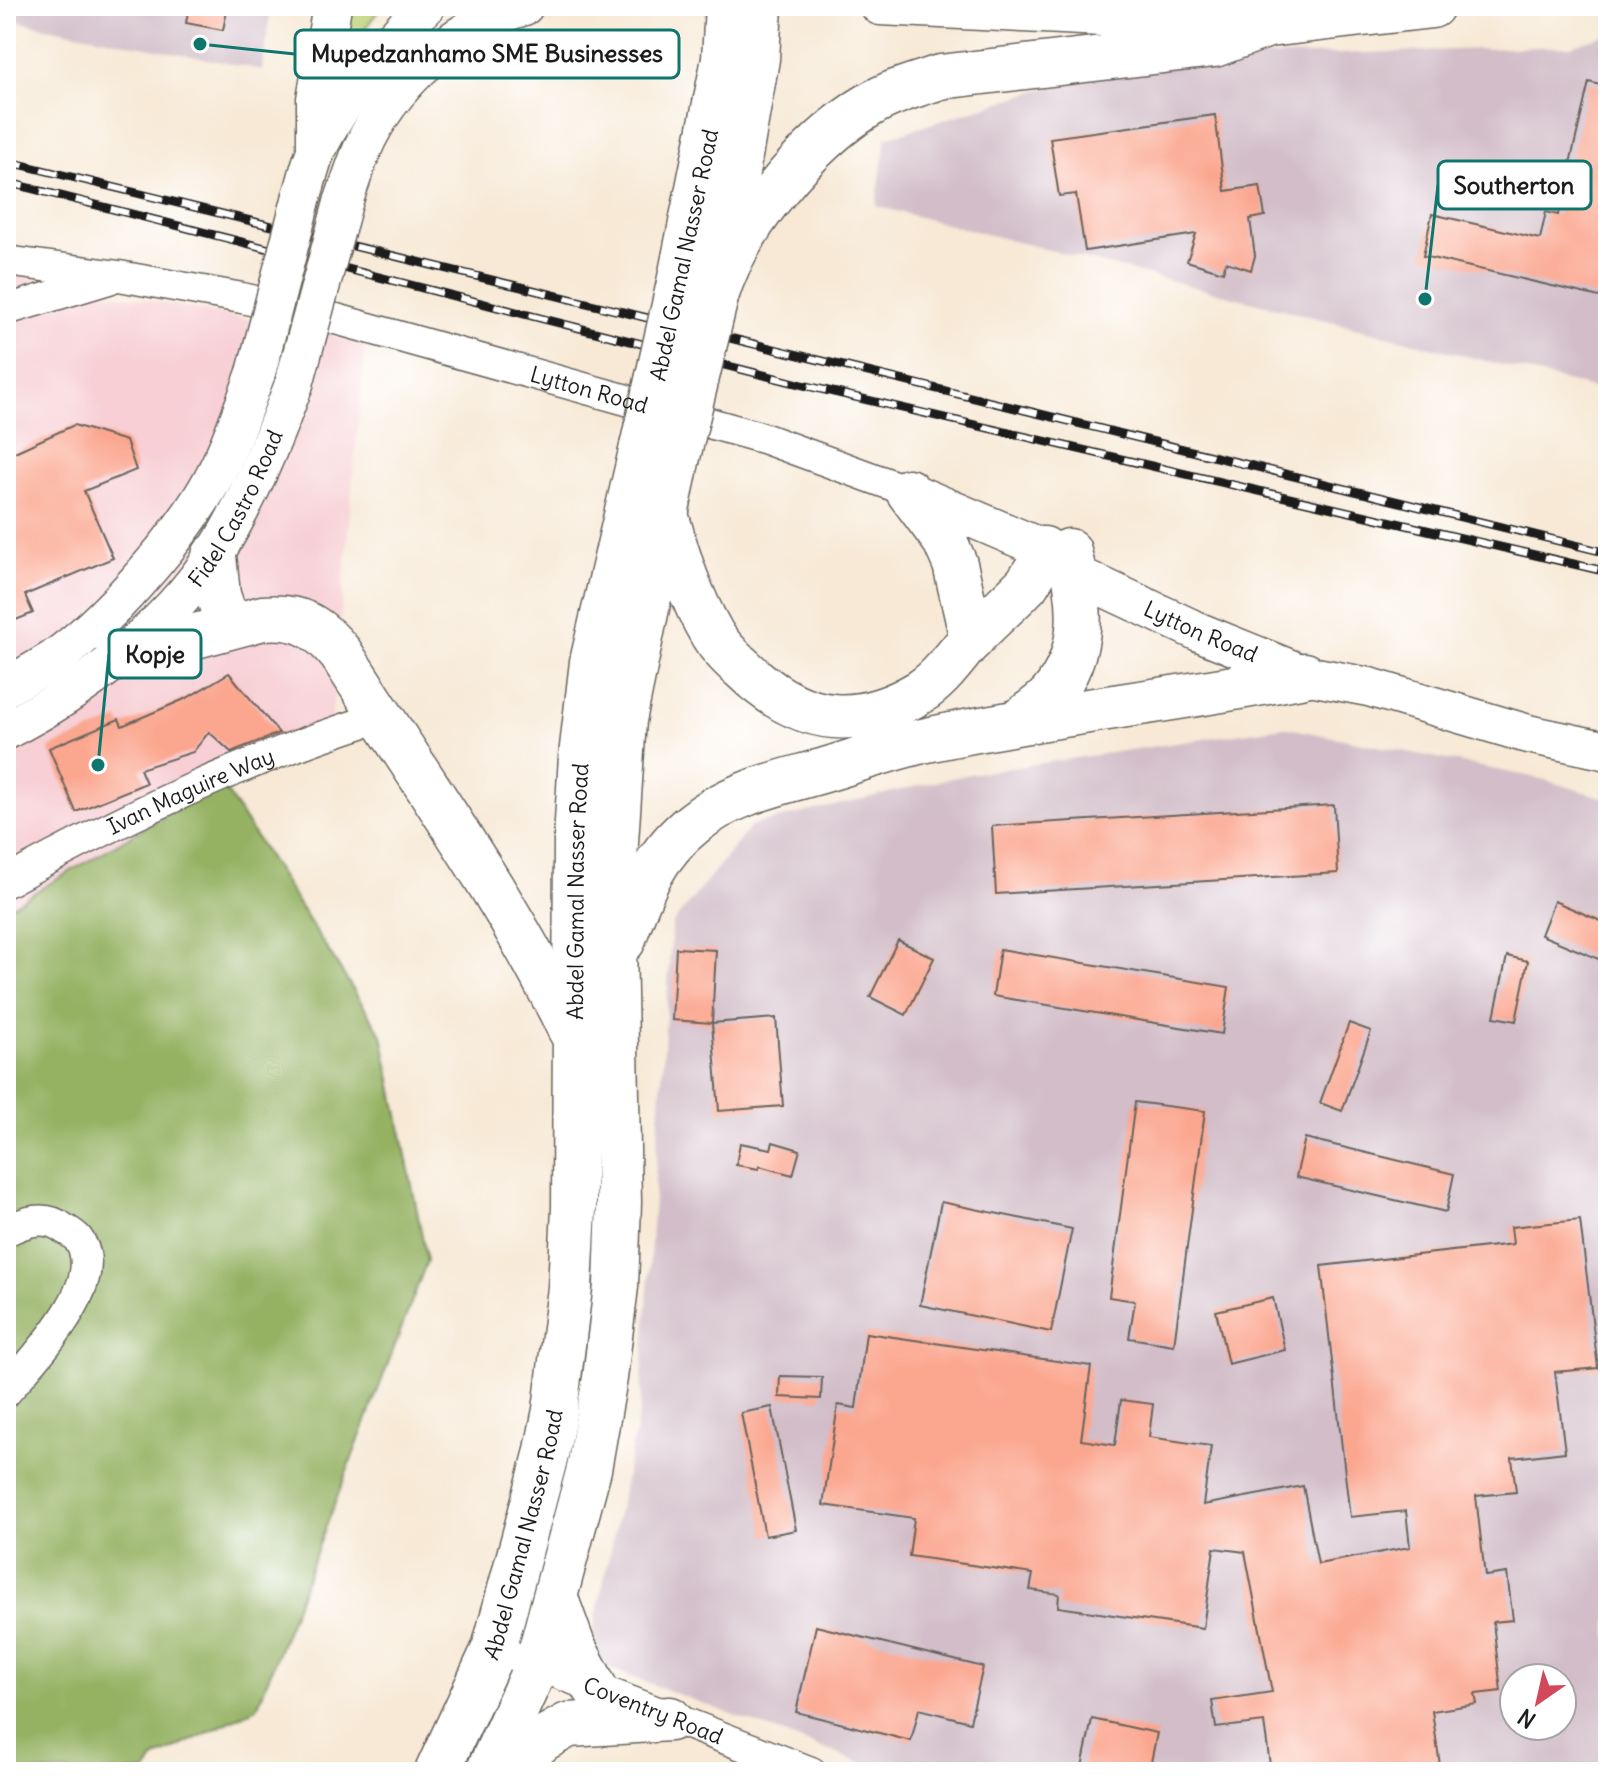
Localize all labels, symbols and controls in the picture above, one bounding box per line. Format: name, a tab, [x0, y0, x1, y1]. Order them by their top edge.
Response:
callout: Mupedzanhamo SME Businesses	[295, 30, 679, 78]
text: Mupedzanhamo SME Businesses	[311, 38, 663, 68]
street label: Abdel Gamal Nasser Road	[644, 126, 724, 384]
callout: Southerton	[1438, 161, 1591, 209]
text: Southerton	[1454, 170, 1575, 200]
street label: Lytton Road	[527, 360, 651, 419]
street label: Fidel Castro Road	[182, 426, 289, 593]
street label: Lytton Road	[1140, 594, 1262, 668]
callout: Kopje	[109, 630, 201, 678]
text: Kopje	[125, 639, 185, 669]
street label: Ivan Maguire Way	[103, 742, 278, 841]
street label: Abdel Gamal Nasser Road	[561, 762, 595, 1020]
street label: Abdel Gamal Nasser Road	[477, 1407, 569, 1664]
north arrow	[1498, 1662, 1578, 1742]
street label: Coventry Road	[579, 1671, 727, 1750]
text: N	[1513, 1703, 1541, 1734]

